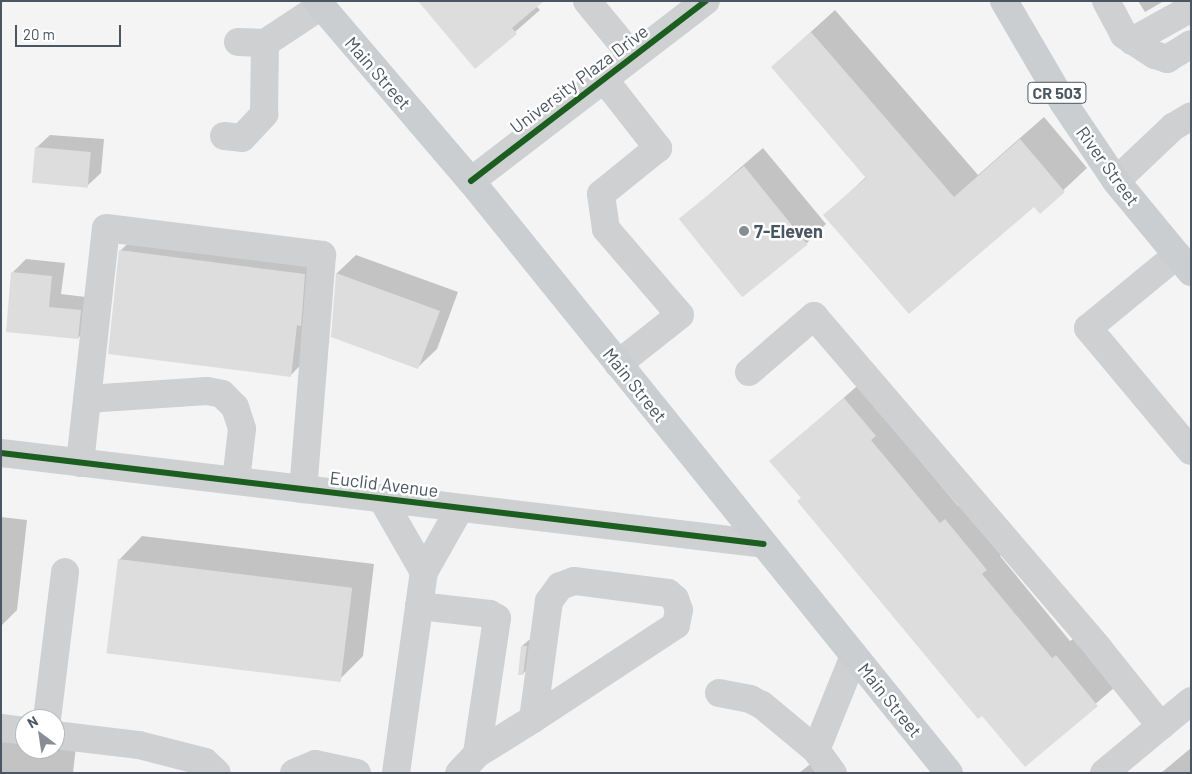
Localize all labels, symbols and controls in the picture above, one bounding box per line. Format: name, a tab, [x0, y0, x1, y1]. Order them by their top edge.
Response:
scale bar	[18, 15, 124, 47]
street label: University Plaza Drive	[506, 20, 652, 138]
text: 20 m	[23, 25, 55, 43]
street label: Main Street	[341, 32, 415, 114]
road number: CR 503	[1027, 80, 1087, 106]
street label: River Street	[1072, 122, 1144, 210]
place label: 7-Eleven	[754, 220, 823, 242]
marker: 7-Eleven	[738, 225, 750, 237]
street label: Main Street	[599, 344, 671, 426]
street label: Euclid Avenue	[328, 467, 440, 501]
street label: Main Street	[854, 659, 926, 741]
north arrow	[15, 709, 65, 759]
text: N	[24, 712, 41, 731]

